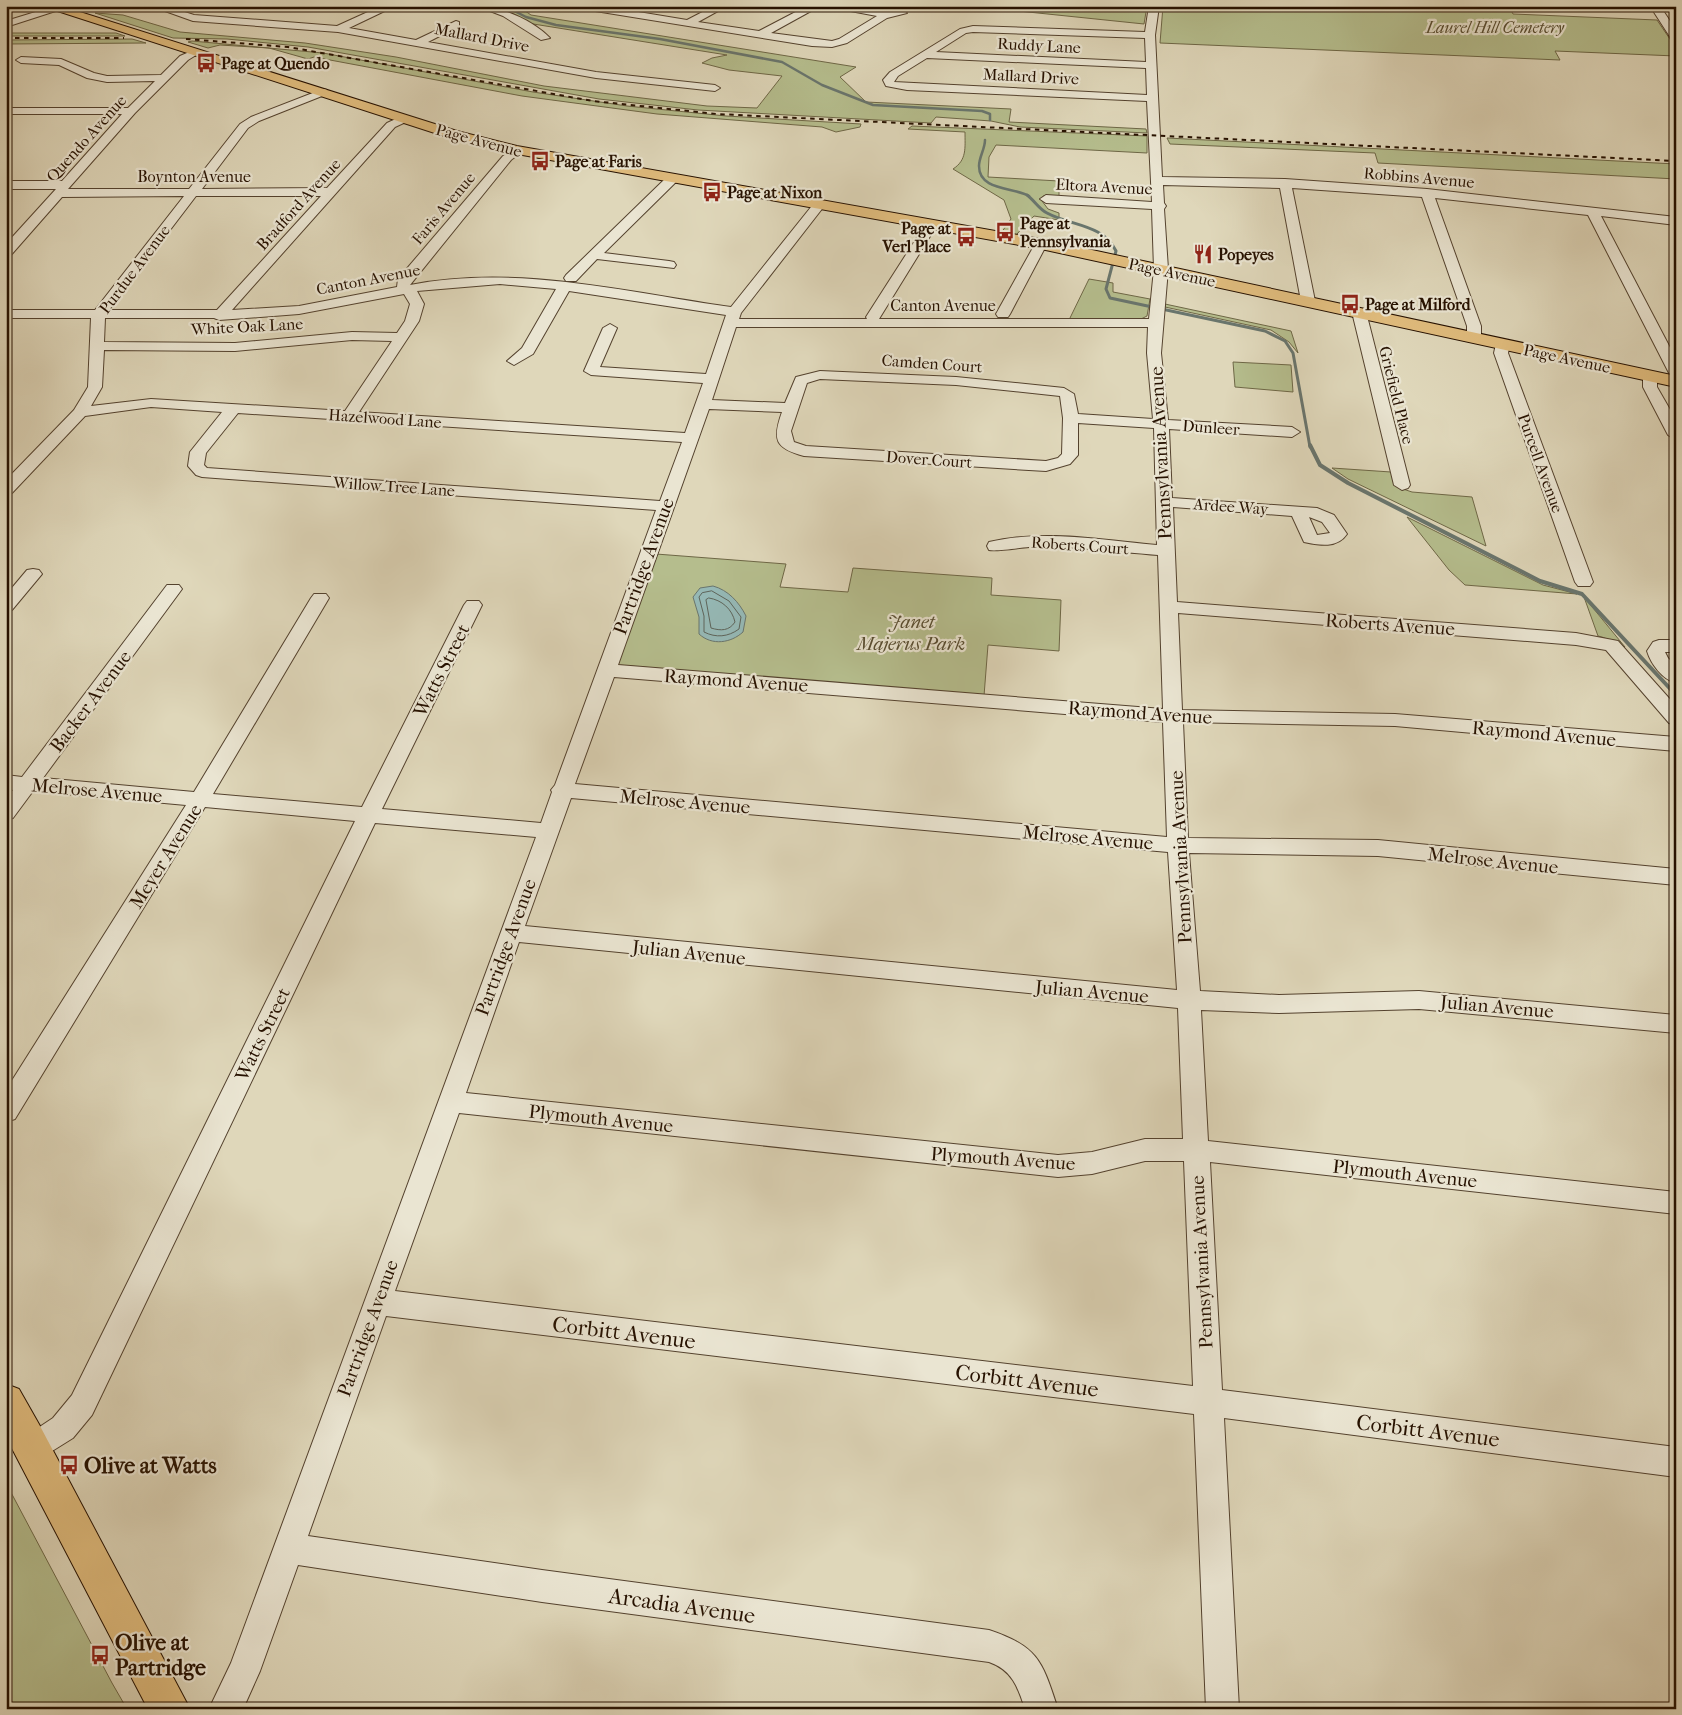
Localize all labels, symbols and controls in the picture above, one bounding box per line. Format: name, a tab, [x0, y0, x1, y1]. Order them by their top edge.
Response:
park label: Laurel Hill Cemetery	[1425, 18, 1565, 37]
street label: Mallard Drive	[433, 19, 531, 56]
street label: Ruddy Lane	[997, 34, 1081, 57]
bus stop icon: Page at Quendo	[195, 52, 217, 74]
place label: Page at Quendo	[221, 54, 330, 74]
street label: Mallard Drive	[982, 64, 1080, 89]
street label: Quendo Avenue	[42, 91, 130, 186]
street label: Page Avenue	[434, 120, 524, 161]
bus stop icon: Page at Faris	[529, 150, 551, 172]
place label: Page at Faris	[555, 152, 642, 172]
street label: Bradford Avenue	[252, 155, 345, 254]
street label: Robbins Avenue	[1363, 163, 1475, 192]
street label: Boynton Avenue	[137, 167, 251, 186]
street label: Faris Avenue	[408, 168, 479, 248]
street label: Eltora Avenue	[1055, 174, 1153, 199]
bus stop icon: Page at Nixon	[701, 181, 723, 203]
place label: Page at Nixon	[727, 183, 823, 203]
place label: Page at Pennsylvania	[1020, 214, 1112, 252]
place label: Page at Verl Place	[882, 219, 951, 256]
street label: Purdue Avenue	[95, 221, 174, 317]
bus stop icon: Page at Pennsylvania	[994, 221, 1016, 243]
bus stop icon: Page at Verl Place	[955, 226, 977, 248]
restaurant icon: Popeyes	[1192, 243, 1214, 265]
place label: Popeyes	[1218, 245, 1274, 265]
street label: Page Avenue	[1127, 254, 1217, 291]
street label: Canton Avenue	[315, 260, 422, 299]
bus stop icon: Page at Milford	[1339, 293, 1361, 315]
place label: Page at Milford	[1365, 295, 1472, 315]
street label: Canton Avenue	[890, 296, 996, 315]
street label: White Oak Lane	[189, 314, 304, 339]
street label: Page Avenue	[1522, 340, 1612, 377]
street label: Griefield Place	[1375, 344, 1418, 446]
street label: Camden Court	[881, 350, 983, 377]
street label: Pennsylvania Avenue	[1145, 366, 1177, 540]
street label: Hazelwood Lane	[328, 405, 442, 432]
street label: Purcell Avenue	[1514, 411, 1567, 515]
street label: Dunleer	[1182, 416, 1240, 439]
street label: Dover Court	[885, 447, 973, 472]
street label: Willow Tree Lane	[331, 473, 456, 500]
street label: Ardee Way	[1192, 494, 1270, 519]
street label: Partridge Avenue	[609, 495, 679, 638]
street label: Roberts Court	[1030, 533, 1130, 558]
street label: Roberts Avenue	[1324, 609, 1455, 640]
park label: Janet Majerus Park	[855, 611, 965, 655]
street label: Watts Street	[409, 620, 475, 721]
street label: Backer Avenue	[45, 646, 136, 757]
street label: Raymond Avenue	[663, 665, 809, 697]
street label: Raymond Avenue	[1067, 697, 1213, 729]
street label: Raymond Avenue	[1471, 717, 1617, 751]
street label: Pennsylvania Avenue	[1165, 770, 1197, 944]
street label: Melrose Avenue	[31, 774, 163, 808]
street label: Melrose Avenue	[619, 785, 751, 819]
street label: Meyer Avenue	[125, 800, 207, 913]
street label: Melrose Avenue	[1022, 821, 1154, 855]
street label: Melrose Avenue	[1427, 843, 1559, 879]
street label: Partridge Avenue	[471, 876, 541, 1019]
street label: Julian Avenue	[629, 936, 747, 970]
street label: Julian Avenue	[1032, 976, 1149, 1008]
street label: Watts Street	[230, 984, 295, 1086]
street label: Julian Avenue	[1437, 991, 1554, 1023]
street label: Plymouth Avenue	[528, 1100, 674, 1138]
street label: Plymouth Avenue	[930, 1143, 1076, 1175]
street label: Plymouth Avenue	[1332, 1155, 1478, 1193]
street label: Pennsylvania Avenue	[1186, 1175, 1218, 1349]
street label: Partridge Avenue	[333, 1257, 403, 1400]
street label: Corbitt Avenue	[551, 1311, 697, 1355]
street label: Corbitt Avenue	[954, 1359, 1100, 1403]
street label: Corbitt Avenue	[1355, 1409, 1501, 1453]
place label: Olive at Watts	[84, 1453, 217, 1479]
bus stop icon: Olive at Watts	[58, 1454, 80, 1476]
street label: Arcadia Avenue	[606, 1583, 757, 1629]
place label: Olive at Partridge	[115, 1630, 206, 1681]
bus stop icon: Olive at Partridge	[89, 1644, 111, 1666]

